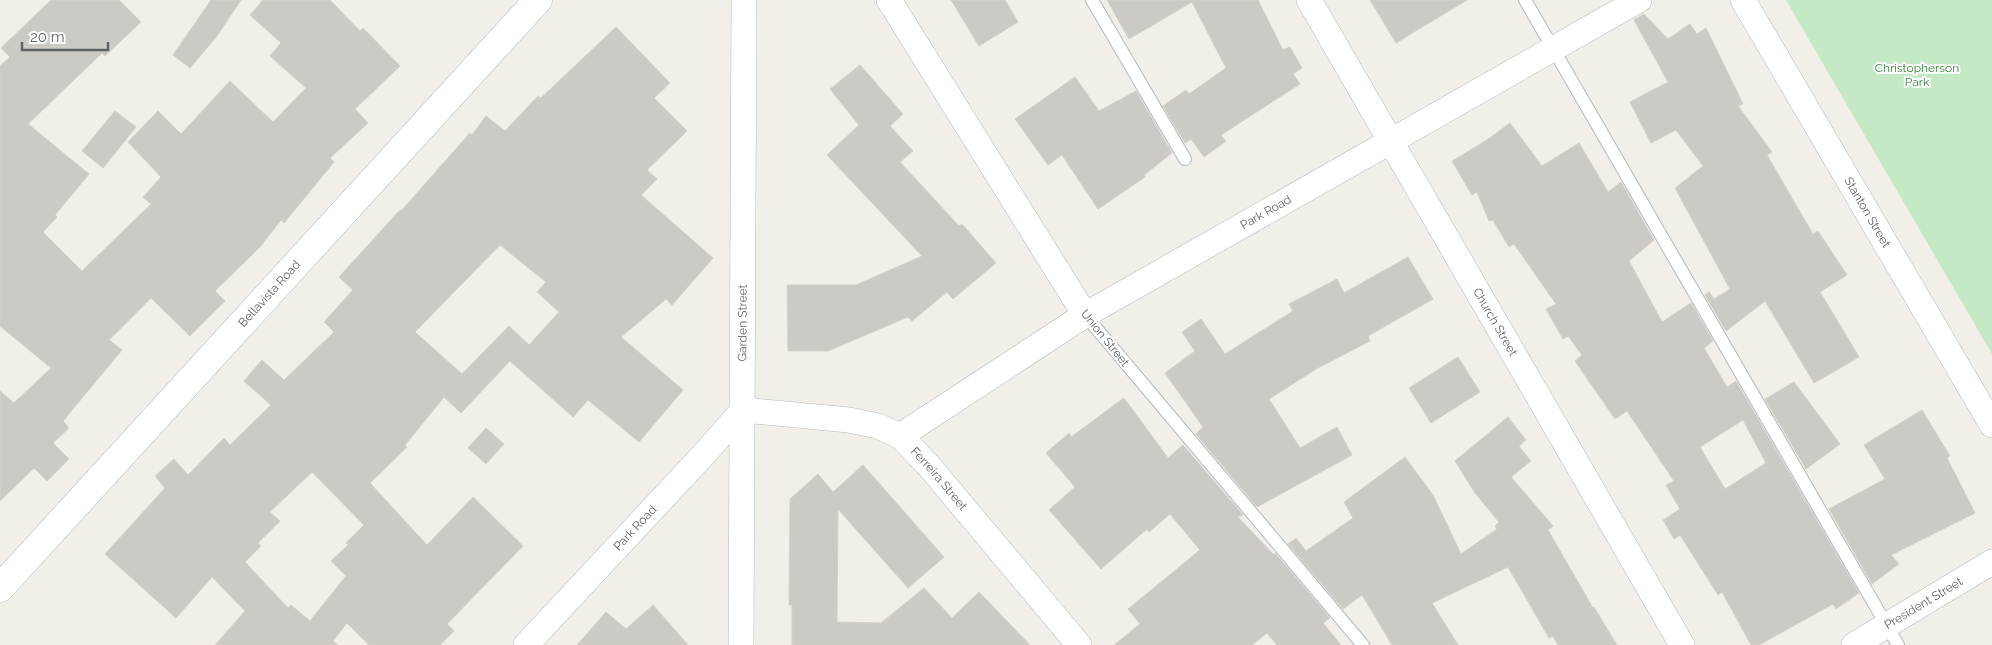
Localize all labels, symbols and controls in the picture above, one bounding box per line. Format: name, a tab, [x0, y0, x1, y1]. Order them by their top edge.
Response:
scale bar	[22, 20, 109, 52]
text: 20 m	[30, 28, 65, 46]
park label: Christopherson Park	[1875, 61, 1959, 89]
street label: Stanton Street	[1841, 175, 1893, 250]
street label: Park Road	[1238, 192, 1294, 232]
street label: Bellavista Road	[235, 257, 303, 330]
street label: Garden Street	[735, 284, 750, 362]
street label: Church Street	[1470, 285, 1520, 359]
street label: Union Street	[1078, 307, 1132, 369]
street label: Ferreira Street	[908, 444, 970, 513]
street label: Park Road	[611, 503, 659, 553]
street label: President Street	[1882, 574, 1965, 632]

